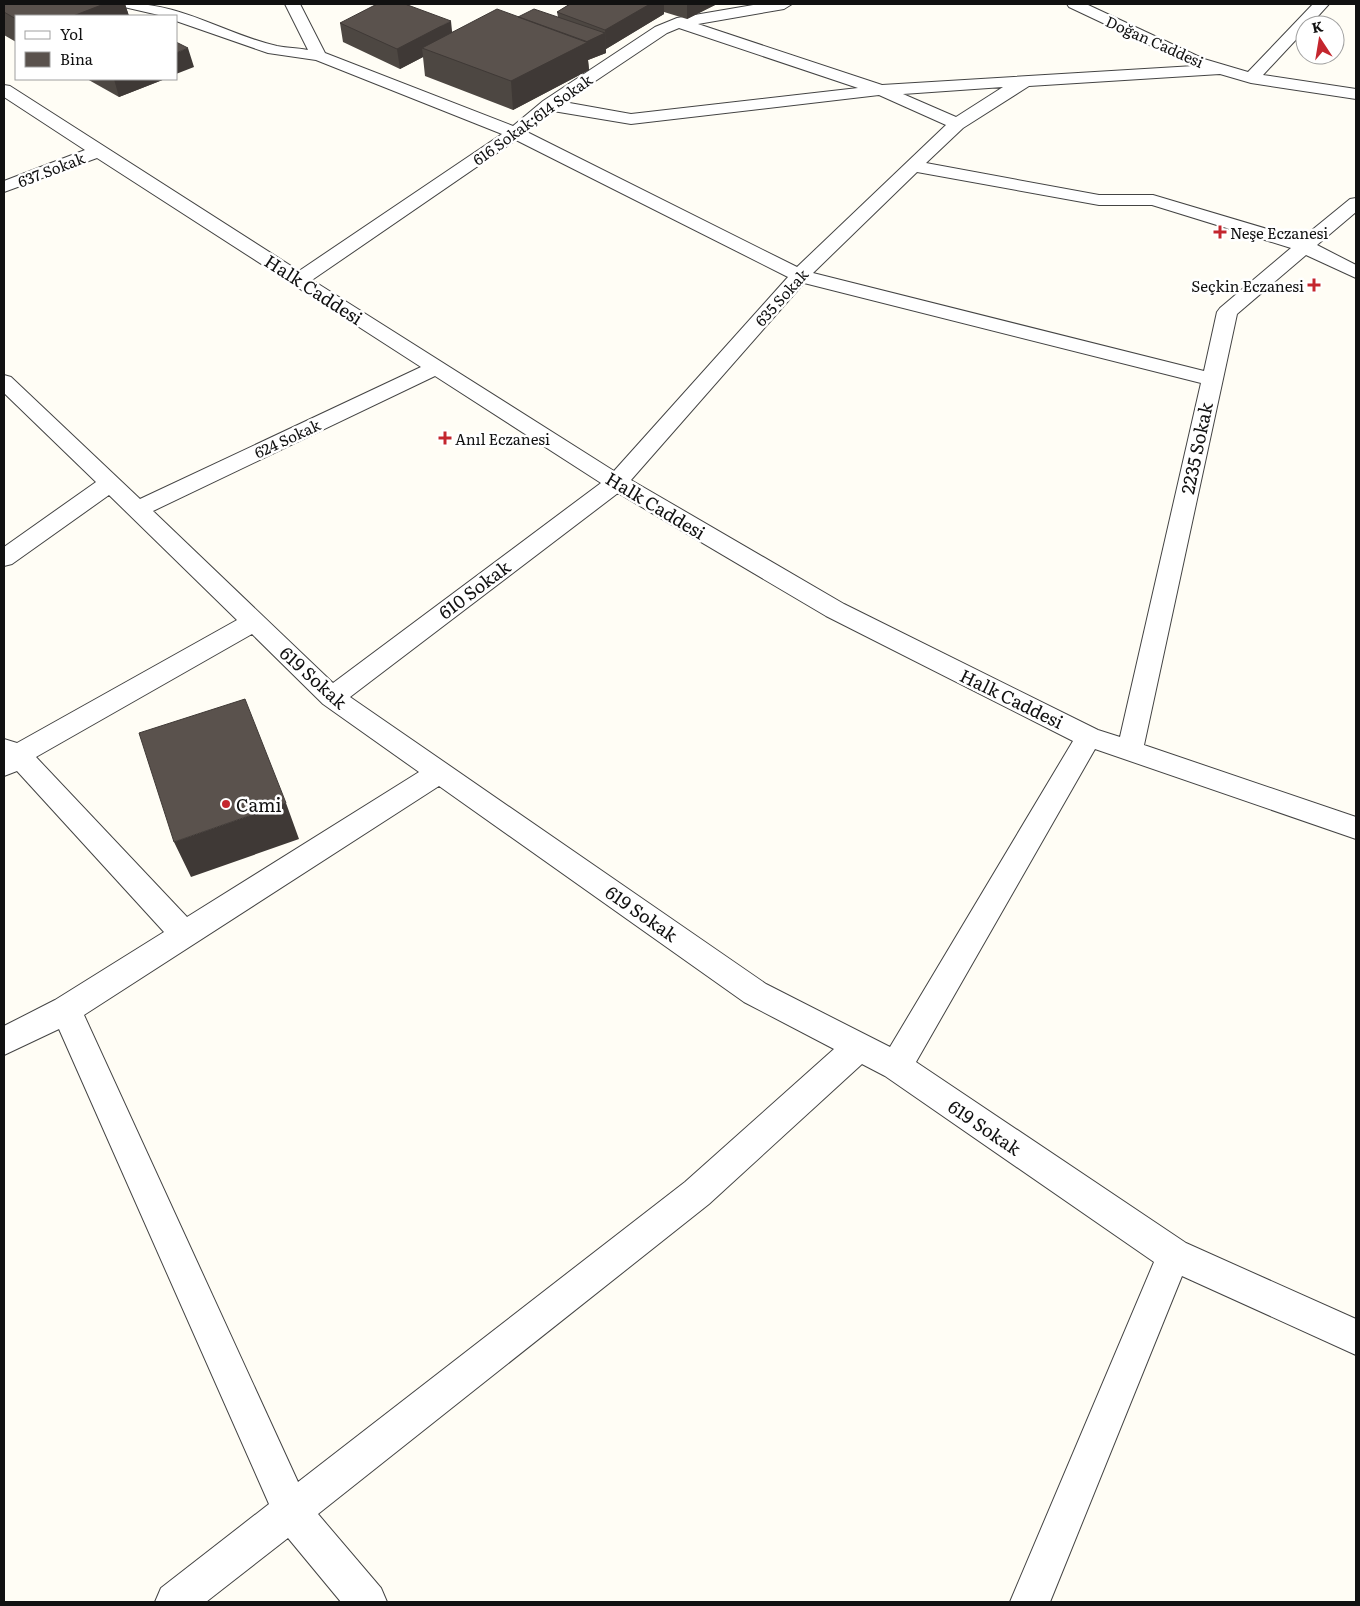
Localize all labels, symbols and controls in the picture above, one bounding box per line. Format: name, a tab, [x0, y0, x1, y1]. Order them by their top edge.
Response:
street label: Doğan Caddesi	[1102, 9, 1208, 73]
legend	[15, 15, 178, 80]
north arrow	[1295, 15, 1345, 65]
text: K	[1310, 15, 1325, 37]
text: Yol	[60, 22, 83, 45]
text: Bina	[60, 47, 94, 70]
street label: 616 Sokak;614 Sokak	[467, 67, 597, 170]
street label: 637 Sokak	[14, 145, 89, 192]
place label: Neşe Eczanesi	[1230, 221, 1328, 244]
marker: Neşe Eczanesi	[1214, 226, 1226, 238]
street label: Halk Caddesi	[260, 247, 368, 331]
street label: 635 Sokak	[749, 262, 814, 331]
place label: Seçkin Eczanesi	[1191, 274, 1304, 297]
marker: Seçkin Eczanesi	[1308, 279, 1320, 291]
street label: 2235 Sokak	[1173, 399, 1219, 496]
street label: 624 Sokak	[250, 412, 325, 463]
place label: Anıl Eczanesi	[455, 427, 550, 450]
marker: Anıl Eczanesi	[439, 432, 451, 444]
street label: Halk Caddesi	[601, 465, 711, 545]
street label: 610 Sokak	[432, 552, 516, 625]
street label: 619 Sokak	[274, 639, 355, 715]
street label: Halk Caddesi	[956, 661, 1068, 735]
place label: Cami	[236, 791, 281, 818]
marker: Cami	[220, 798, 232, 810]
street label: 619 Sokak	[600, 878, 684, 948]
street label: 619 Sokak	[943, 1093, 1028, 1162]

